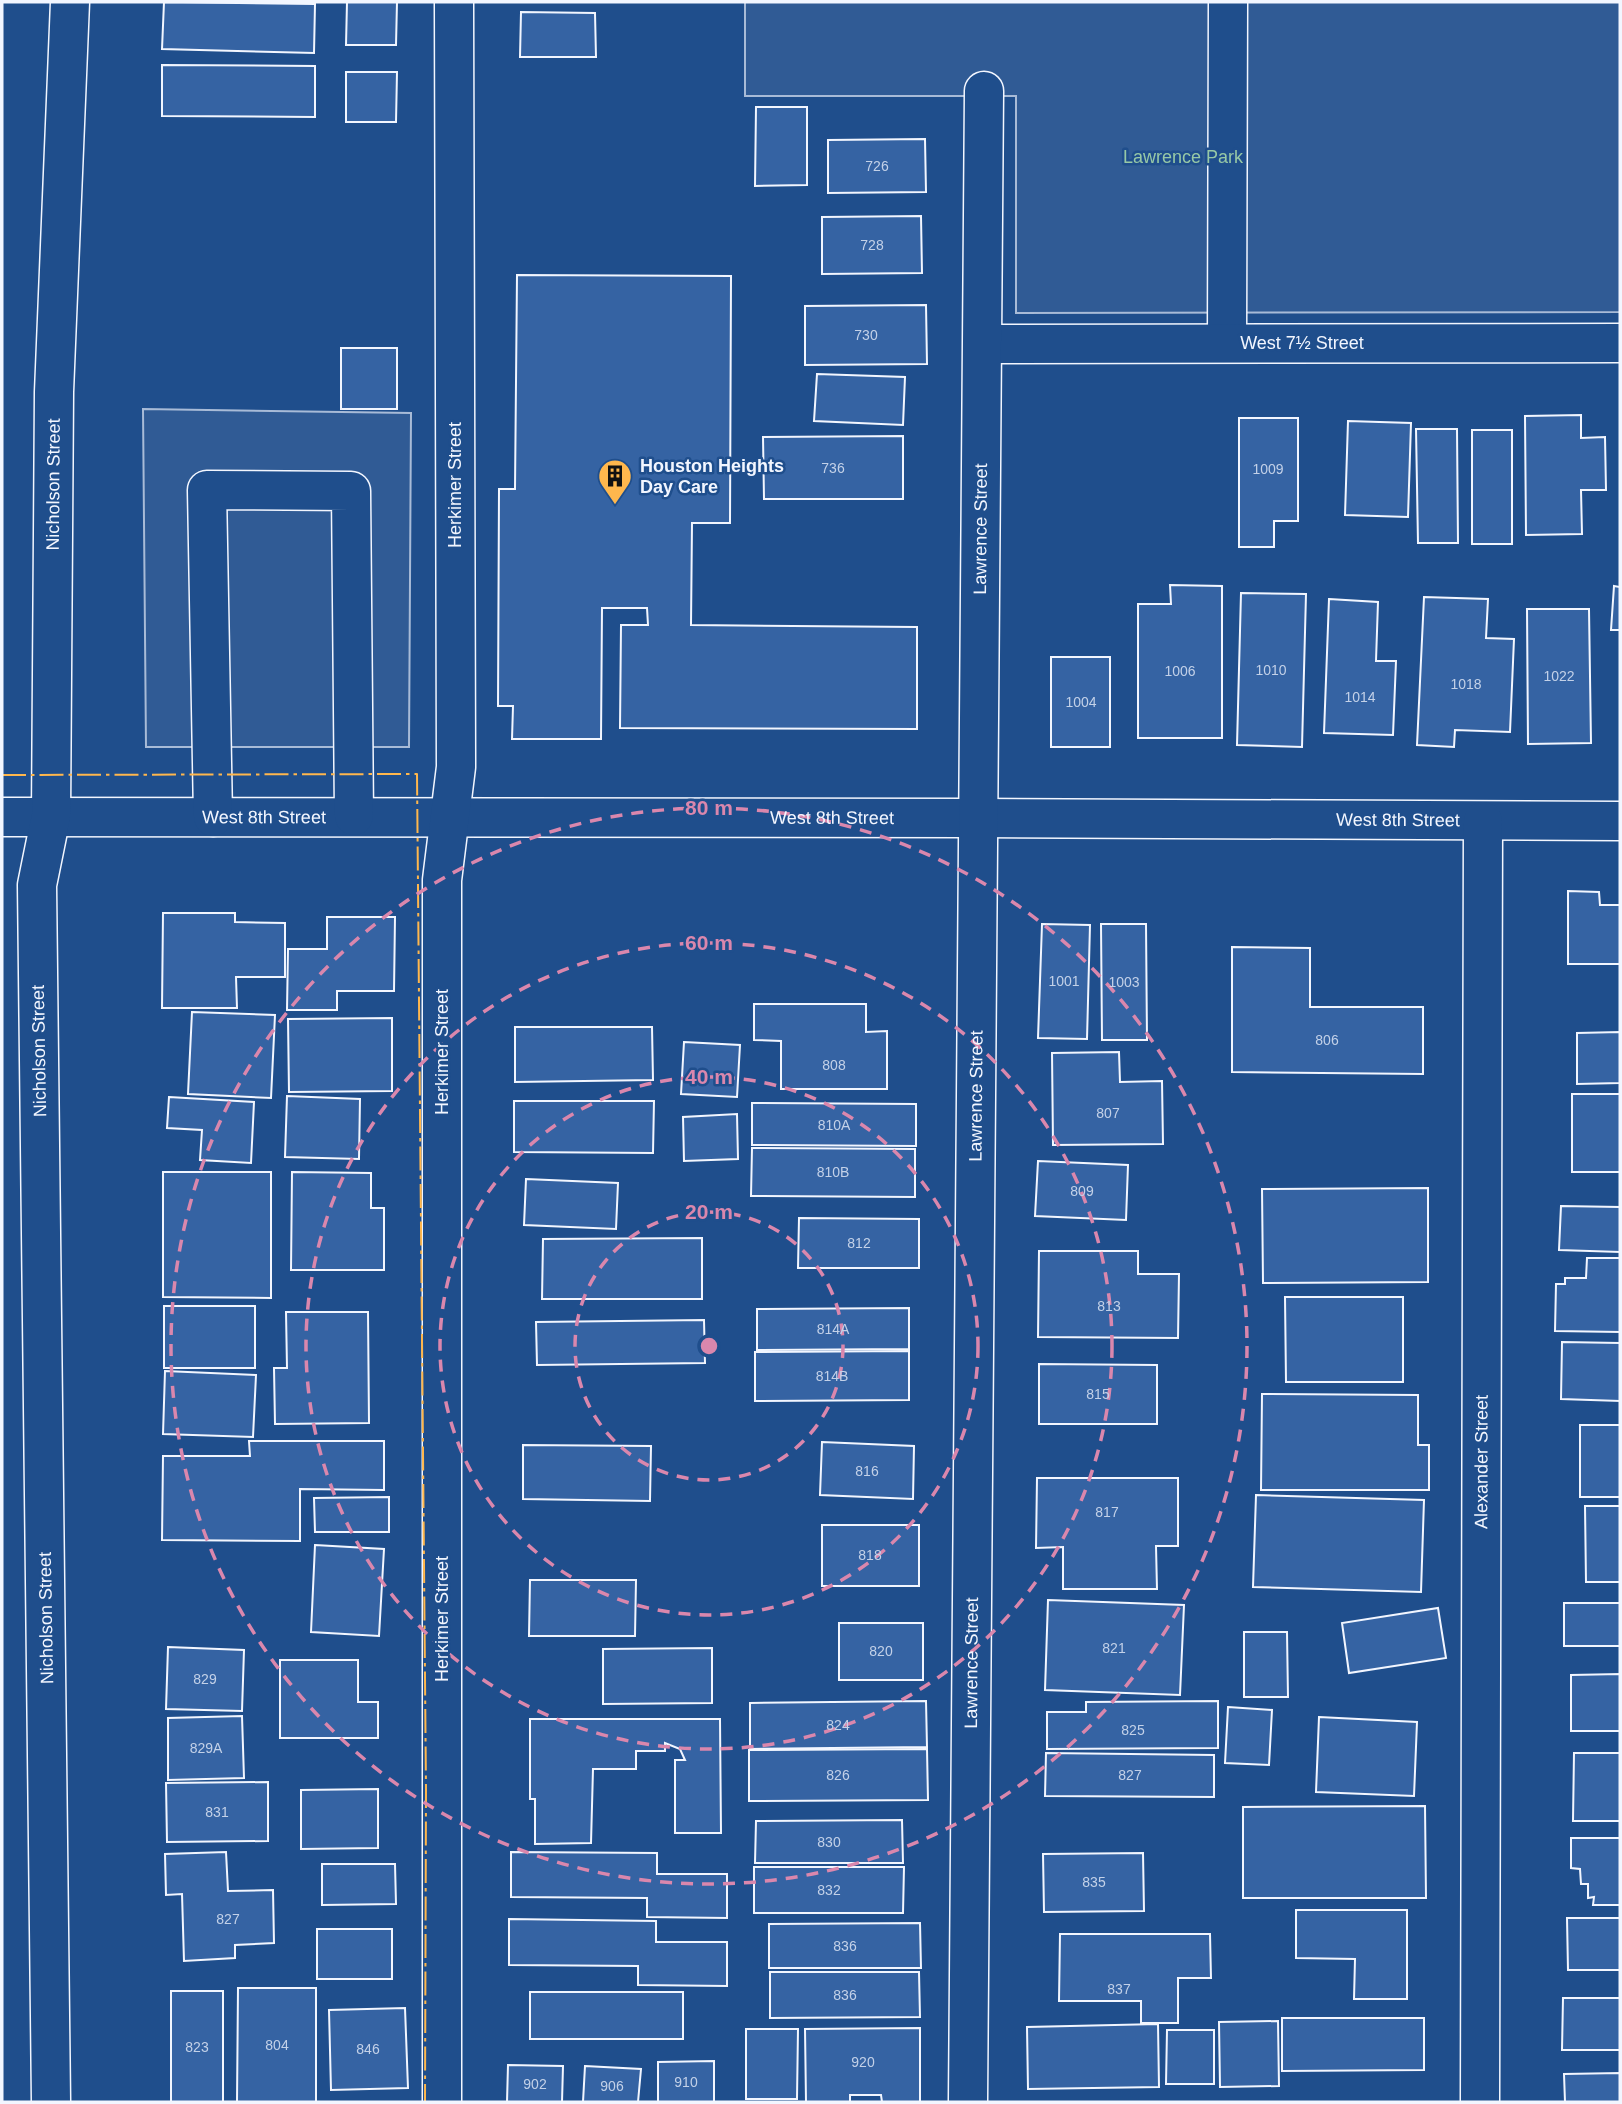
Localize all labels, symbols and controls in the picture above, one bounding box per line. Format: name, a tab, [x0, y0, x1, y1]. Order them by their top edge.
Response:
park label: Lawrence Park	[1123, 147, 1244, 167]
house number: 726	[865, 158, 889, 174]
house number: 728	[860, 237, 884, 253]
house number: 730	[854, 327, 878, 343]
street label: West 7½ Street	[1240, 333, 1364, 353]
street label: Nicholson Street	[43, 418, 64, 551]
street label: Herkimer Street	[445, 422, 465, 548]
place label: Houston Heights Day Care	[640, 456, 784, 497]
building icon: Houston Heights Day Care	[596, 457, 634, 506]
house number: 736	[821, 460, 845, 476]
house number: 1009	[1252, 461, 1284, 477]
street label: Lawrence Street	[970, 463, 991, 595]
house number: 1010	[1255, 662, 1287, 678]
house number: 1006	[1164, 663, 1196, 679]
house number: 1022	[1543, 668, 1575, 684]
house number: 1018	[1450, 676, 1482, 692]
house number: 1014	[1344, 689, 1376, 705]
house number: 1004	[1065, 694, 1097, 710]
text: 80 m	[685, 796, 733, 819]
street label: West 8th Street	[202, 807, 326, 827]
street label: West 8th Street	[770, 808, 894, 828]
street label: West 8th Street	[1336, 810, 1460, 830]
text: 60 m	[685, 931, 733, 954]
house number: 1001	[1048, 973, 1080, 989]
house number: 1003	[1108, 974, 1140, 990]
street label: Nicholson Street	[28, 985, 50, 1117]
street label: Herkimer Street	[432, 989, 452, 1115]
street label: Lawrence Street	[965, 1030, 987, 1162]
house number: 806	[1315, 1032, 1339, 1048]
house number: 808	[822, 1057, 846, 1073]
text: 40 m	[685, 1065, 733, 1088]
house number: 807	[1096, 1105, 1120, 1121]
house number: 810A	[818, 1117, 851, 1133]
house number: 810B	[817, 1164, 849, 1180]
house number: 809	[1070, 1183, 1094, 1199]
text: 20 m	[685, 1200, 733, 1223]
house number: 812	[847, 1235, 871, 1251]
house number: 813	[1097, 1298, 1121, 1314]
house number: 814A	[817, 1321, 850, 1337]
centre of rings	[697, 1334, 721, 1358]
house number: 814B	[816, 1368, 848, 1384]
house number: 815	[1086, 1386, 1110, 1402]
street label: Alexander Street	[1471, 1395, 1492, 1529]
house number: 816	[855, 1463, 879, 1479]
house number: 817	[1095, 1504, 1119, 1520]
house number: 818	[858, 1547, 882, 1563]
street label: Nicholson Street	[35, 1552, 57, 1684]
street label: Herkimer Street	[432, 1556, 452, 1682]
street label: Lawrence Street	[961, 1597, 982, 1729]
house number: 821	[1102, 1640, 1126, 1656]
house number: 820	[869, 1643, 893, 1659]
house number: 829	[193, 1671, 217, 1687]
house number: 824	[826, 1717, 850, 1733]
house number: 825	[1121, 1722, 1145, 1738]
house number: 829A	[190, 1740, 223, 1756]
house number: 826	[826, 1767, 850, 1783]
house number: 827	[1118, 1767, 1142, 1783]
house number: 831	[205, 1804, 229, 1820]
house number: 830	[817, 1834, 841, 1850]
house number: 835	[1082, 1874, 1106, 1890]
house number: 832	[817, 1882, 841, 1898]
house number: 827	[216, 1911, 240, 1927]
house number: 836	[833, 1938, 857, 1954]
house number: 837	[1107, 1981, 1131, 1997]
house number: 836	[833, 1987, 857, 2003]
house number: 804	[265, 2037, 289, 2053]
house number: 823	[185, 2039, 209, 2055]
house number: 846	[356, 2041, 380, 2057]
house number: 920	[851, 2054, 875, 2070]
house number: 910	[674, 2074, 698, 2090]
house number: 902	[523, 2076, 547, 2092]
house number: 906	[600, 2078, 624, 2094]

